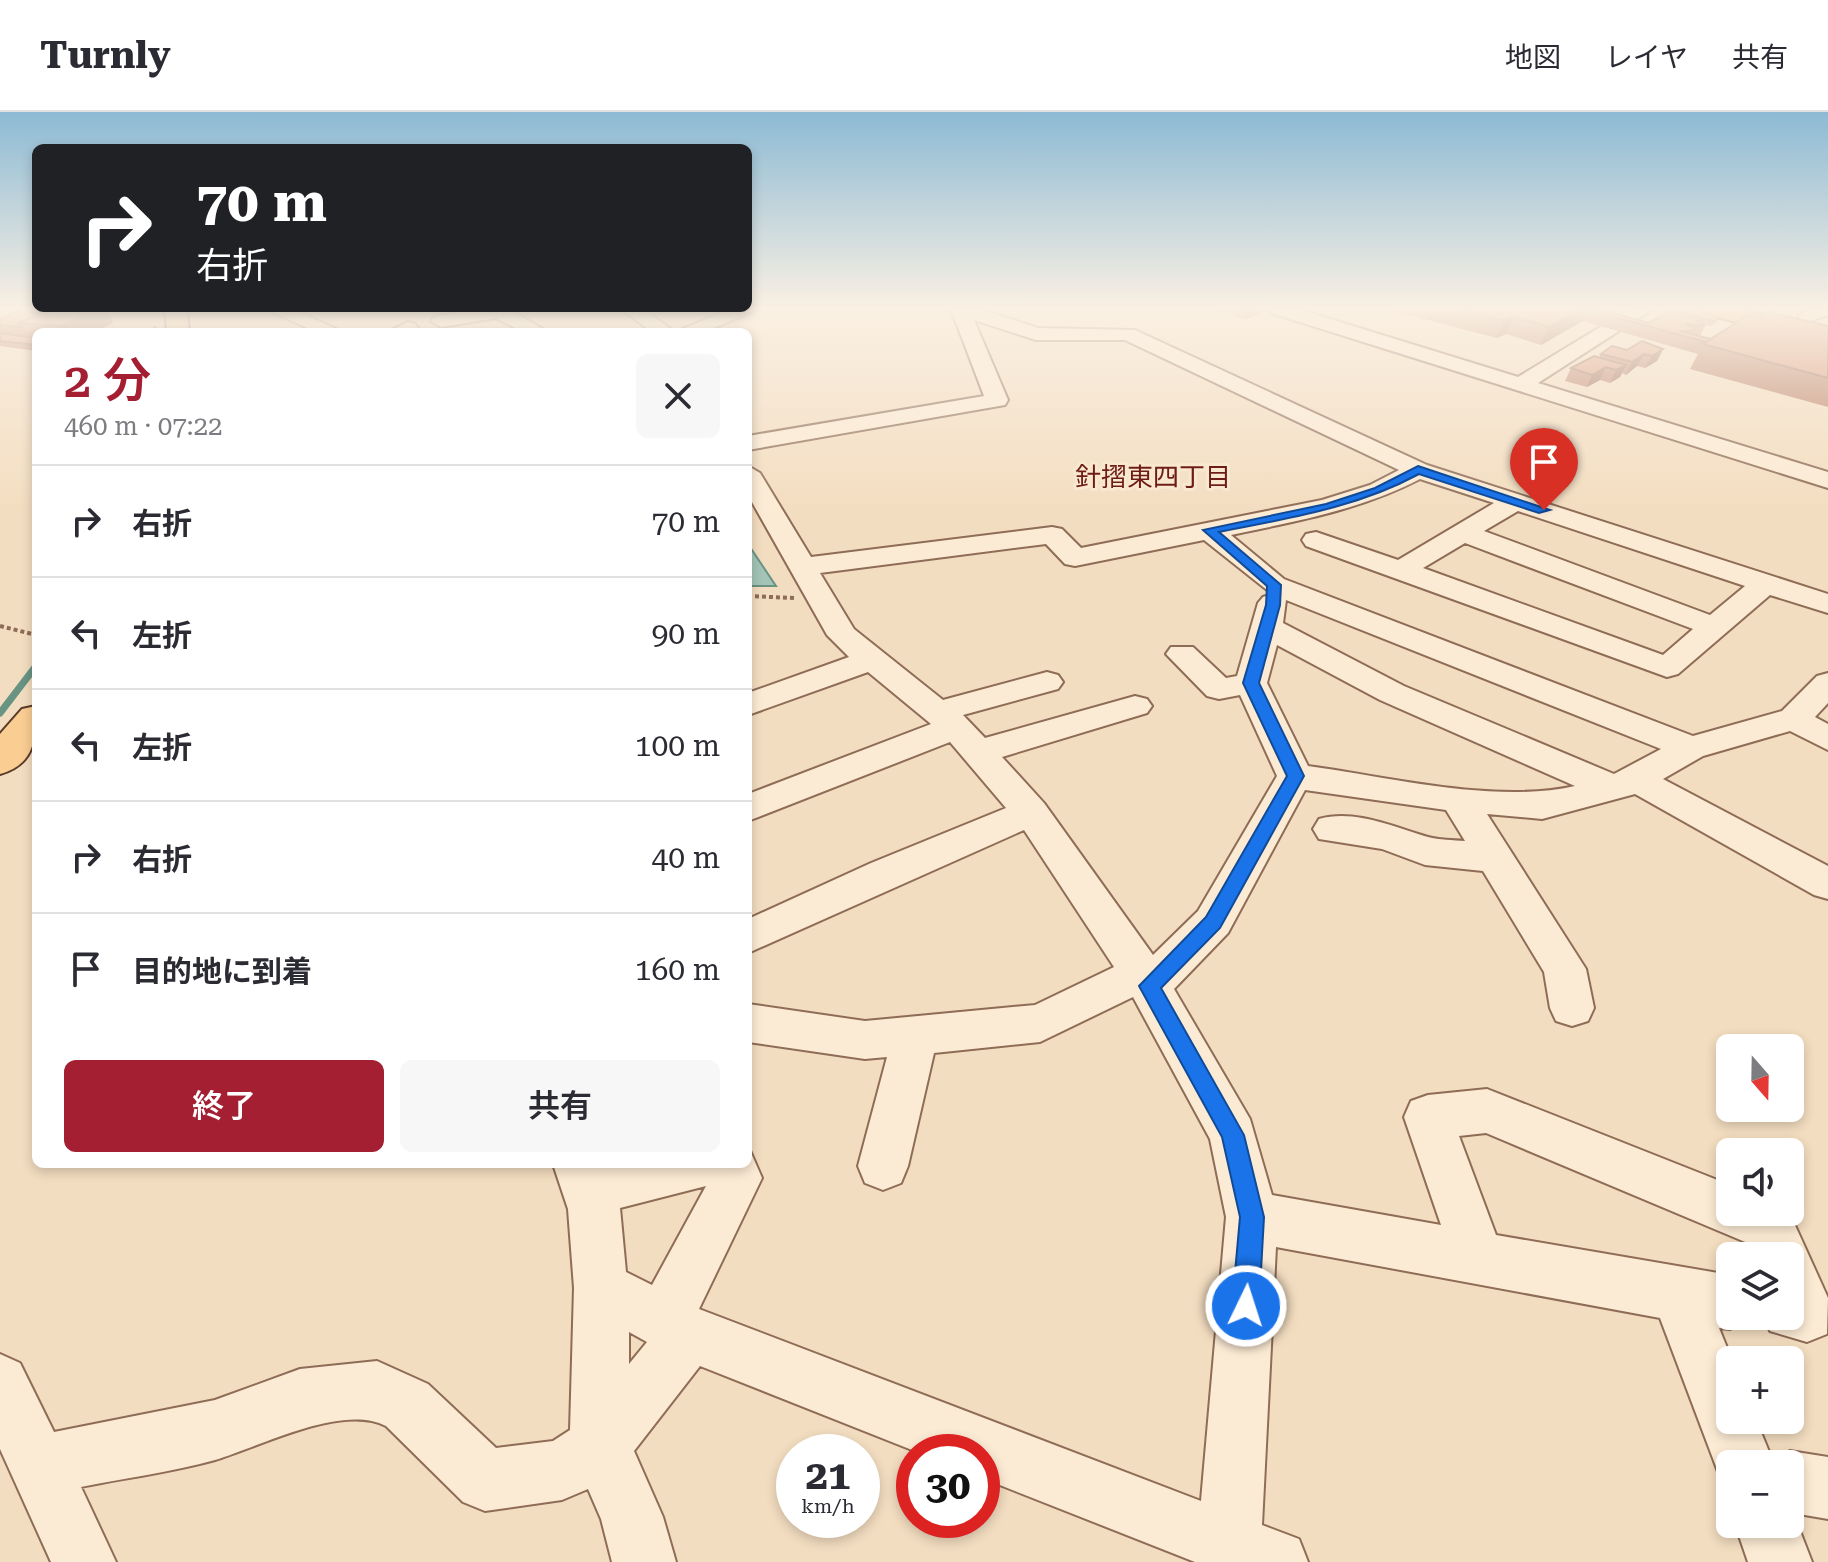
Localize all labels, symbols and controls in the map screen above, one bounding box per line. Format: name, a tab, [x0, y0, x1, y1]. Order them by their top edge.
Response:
text: Turnly	[40, 33, 171, 77]
text: 地図	[1505, 41, 1561, 74]
text: レイヤ	[1605, 41, 1688, 74]
text: 共有	[1732, 41, 1788, 74]
text: 70 m	[196, 169, 327, 235]
icon: right	[64, 176, 168, 280]
text: 右折	[196, 245, 268, 287]
text: 2 分	[64, 353, 151, 409]
button: close	[636, 354, 720, 438]
text: 460 m · 07:22	[64, 411, 223, 441]
pin	[1510, 428, 1578, 510]
icon: arrive	[1522, 440, 1566, 484]
district label: 針摺東四丁目	[1075, 462, 1231, 492]
icon: right	[64, 499, 108, 543]
text: 70 m	[651, 504, 720, 539]
text: 右折	[132, 506, 192, 541]
icon: left	[64, 611, 108, 655]
text: 90 m	[651, 616, 720, 651]
text: 左折	[132, 618, 192, 653]
icon: left	[64, 723, 108, 767]
text: 100 m	[635, 728, 720, 763]
text: 左折	[132, 730, 192, 765]
icon: right	[64, 835, 108, 879]
text: 40 m	[651, 840, 720, 875]
text: 右折	[132, 842, 192, 877]
icon: arrive	[64, 947, 108, 991]
text: 160 m	[635, 952, 720, 987]
text: 目的地に到着	[132, 954, 312, 989]
north arrow	[1716, 1034, 1804, 1122]
map controls	[1716, 1034, 1804, 1538]
button: 終了	[64, 1060, 384, 1152]
button: 共有	[400, 1060, 720, 1152]
button: sound	[1716, 1138, 1804, 1226]
button: layers	[1716, 1242, 1804, 1330]
position arrow	[1204, 1264, 1288, 1348]
button: +	[1716, 1346, 1804, 1434]
speed limit sign: 30	[896, 1434, 1000, 1538]
button: −	[1716, 1450, 1804, 1538]
text: 21	[806, 1452, 850, 1499]
text: km/h	[801, 1494, 855, 1518]

